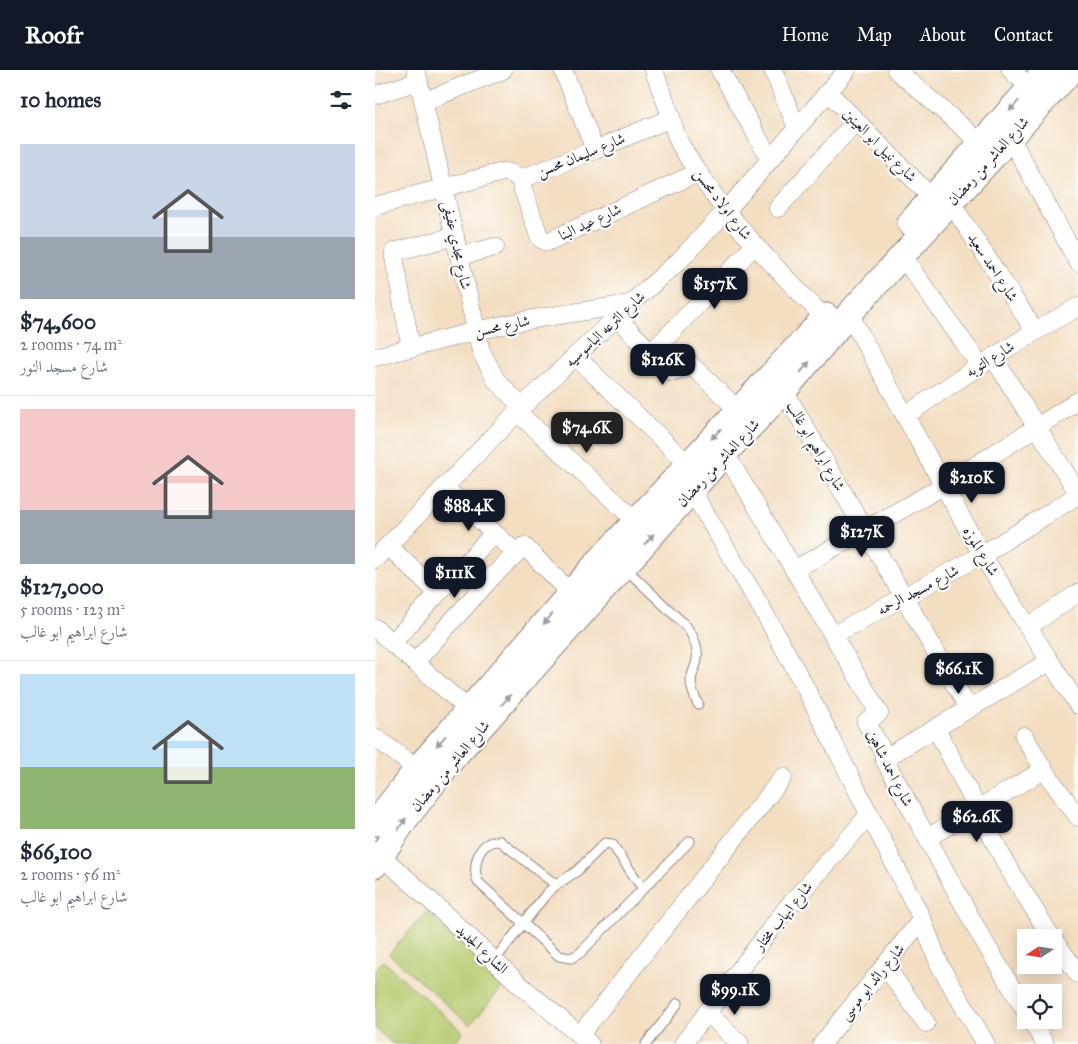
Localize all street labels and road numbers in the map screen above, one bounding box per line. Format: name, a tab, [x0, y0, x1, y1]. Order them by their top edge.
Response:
street label: شارع نبيل ابو العينين	[837, 104, 921, 188]
street label: شارع العاشر من رمضان	[943, 113, 1036, 212]
street label: شارع سليمان محسن	[534, 129, 629, 185]
street label: شارع اولاد محسن	[687, 165, 756, 246]
street label: شارع مجدي عفيفى	[435, 199, 475, 292]
street label: شارع عيد البنا	[556, 200, 626, 248]
street label: شارع احمد سعيد	[961, 229, 1022, 307]
street label: شارع الترعه الباسوسيه	[561, 287, 651, 374]
street label: شارع محسن	[473, 311, 532, 345]
street label: شارع التوبه	[962, 337, 1020, 384]
street label: شارع ابراهيم ابو غالب	[778, 398, 849, 497]
street label: شارع العاشر من رمضان	[673, 415, 766, 513]
street label: شارع الموزه	[956, 523, 1003, 581]
street label: شارع مسجد الرحمه	[874, 561, 964, 622]
street label: شارع العاشر من رمضان	[407, 717, 497, 818]
street label: شارع احمد شاهين	[859, 727, 917, 811]
street label: شارع ايهاب مختار	[749, 878, 819, 958]
street label: الشارع الجديد	[449, 920, 512, 981]
street label: شارع رائد ابو موسى	[836, 940, 911, 1026]

